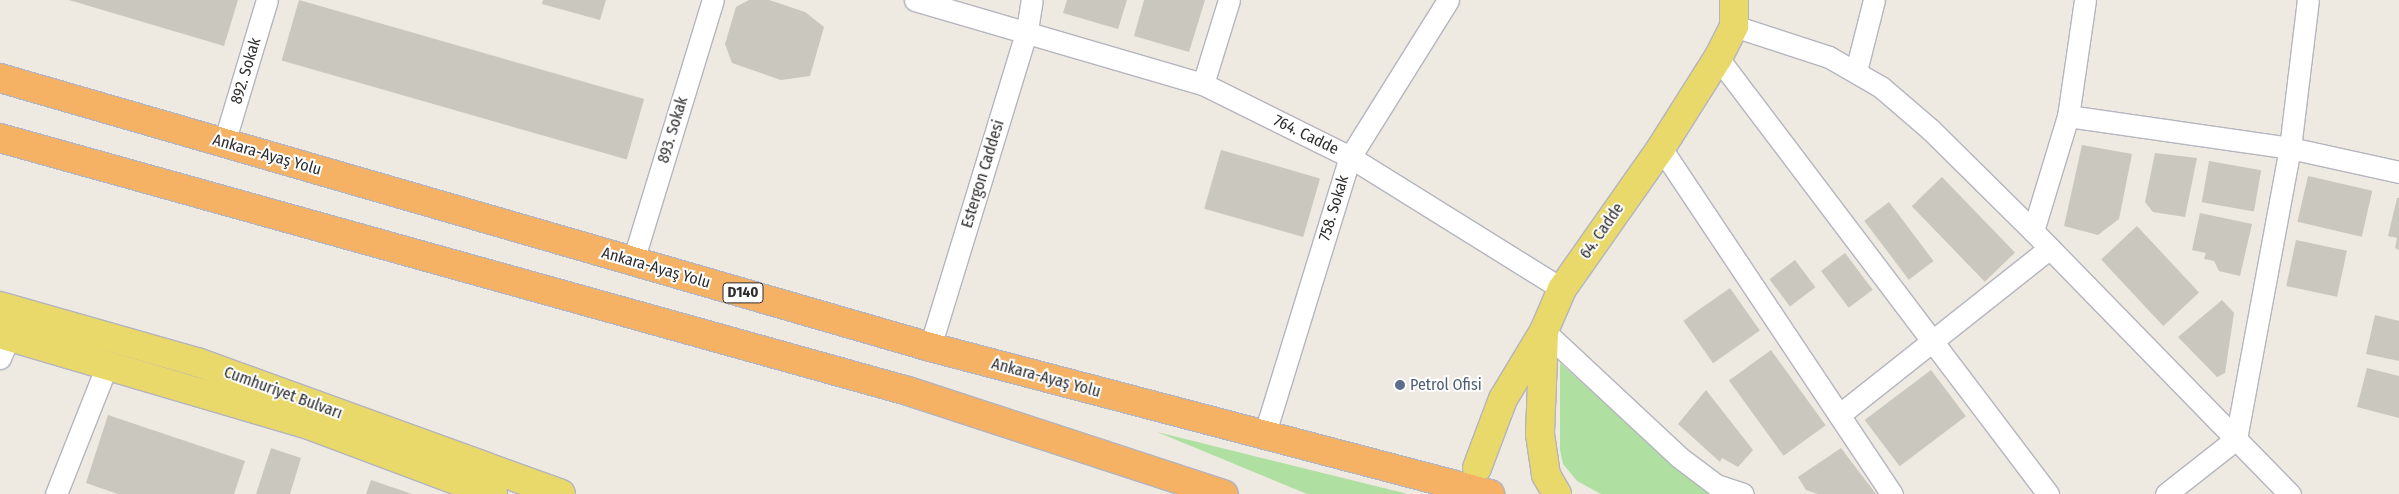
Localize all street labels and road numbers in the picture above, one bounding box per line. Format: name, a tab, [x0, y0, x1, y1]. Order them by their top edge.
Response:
street label: 892. Sokak	[227, 36, 265, 106]
street label: 893. Sokak	[654, 94, 692, 166]
street label: 764. Cadde	[1270, 111, 1342, 159]
street label: Estergon Caddesi	[957, 118, 1009, 230]
street label: Ankara-Ayaş Yolu	[210, 130, 324, 180]
street label: 758. Sokak	[1315, 173, 1353, 243]
street label: 64. Cadde	[1576, 199, 1628, 263]
street label: Ankara-Ayaş Yolu	[599, 243, 713, 293]
road number: D140	[722, 280, 764, 306]
street label: Ankara-Ayaş Yolu	[989, 354, 1103, 402]
street label: Cumhuriyet Bulvarı	[221, 363, 345, 423]

